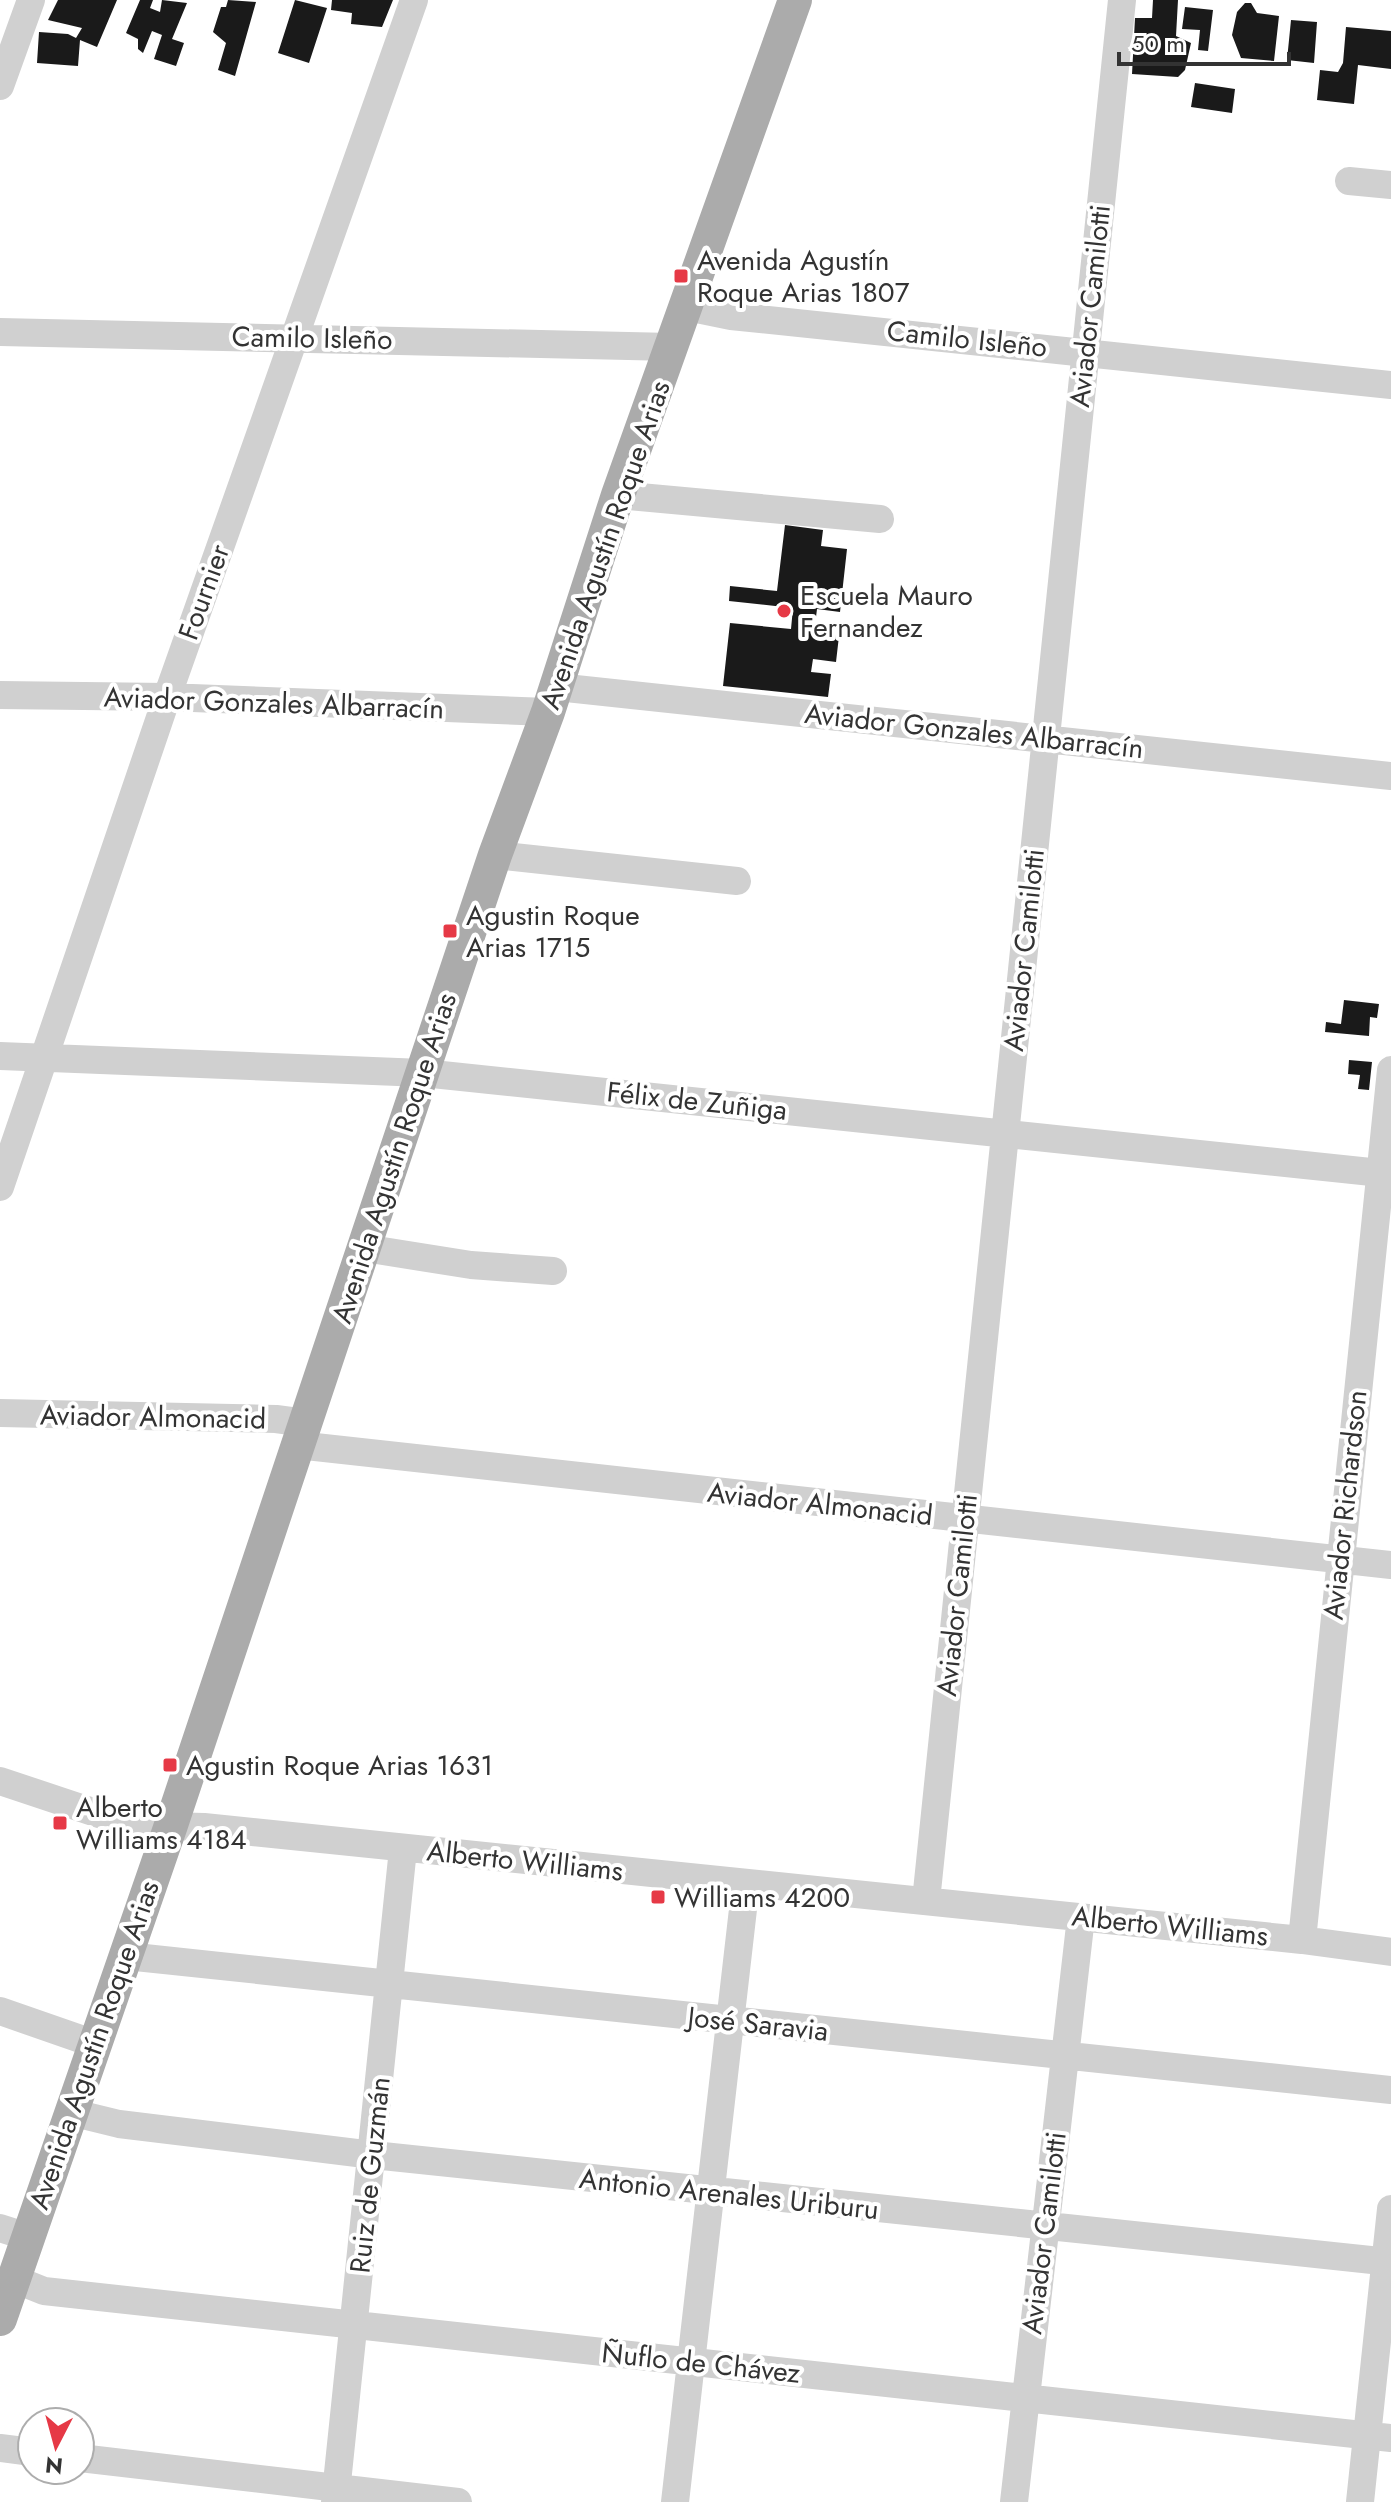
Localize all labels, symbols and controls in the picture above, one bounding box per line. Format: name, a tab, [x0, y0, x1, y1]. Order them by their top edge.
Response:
scale bar	[1119, 16, 1289, 66]
text: 50 m	[1131, 26, 1185, 61]
street label: Aviador Camilotti	[1059, 203, 1121, 409]
place label: Avenida Agustín Roque Arias 1807	[697, 240, 910, 313]
marker: Avenida Agustín Roque Arias 1807	[672, 267, 690, 285]
street label: Camilo Isleño	[885, 310, 1049, 368]
street label: Camilo Isleño	[231, 316, 393, 360]
street label: Avenida Agustín Roque Arias	[529, 375, 681, 715]
street label: Fournier	[168, 538, 240, 645]
place label: Escuela Mauro Fernandez	[800, 575, 973, 648]
marker: Escuela Mauro Fernandez	[775, 602, 793, 620]
street label: Aviador Gonzales Albarracín	[103, 677, 445, 729]
street label: Aviador Gonzales Albarracín	[803, 693, 1145, 769]
street label: Aviador Camilotti	[993, 847, 1055, 1053]
place label: Agustin Roque Arias 1715	[466, 895, 640, 968]
marker: Agustin Roque Arias 1715	[441, 922, 459, 940]
street label: Avenida Agustín Roque Arias	[321, 987, 467, 1329]
street label: Félix de Zuñiga	[605, 1071, 789, 1131]
street label: Aviador Richardson	[1313, 1388, 1377, 1622]
street label: Aviador Almonacid	[40, 1395, 266, 1439]
street label: Aviador Almonacid	[705, 1472, 935, 1536]
street label: Aviador Camilotti	[926, 1492, 988, 1698]
place label: Agustin Roque Arias 1631	[186, 1745, 493, 1786]
marker: Agustin Roque Arias 1631	[161, 1756, 179, 1774]
place label: Alberto Williams 4184	[76, 1787, 247, 1860]
marker: Alberto Williams 4184	[51, 1814, 69, 1832]
street label: Alberto Williams	[425, 1830, 625, 1892]
street label: Avenida Agustín Roque Arias	[18, 1875, 170, 2215]
place label: Williams 4200	[674, 1877, 850, 1918]
marker: Williams 4200	[649, 1888, 667, 1906]
street label: Alberto Williams	[1070, 1895, 1270, 1957]
street label: José Saravia	[682, 1996, 830, 2052]
street label: Ruiz de Guzmán	[339, 2075, 401, 2275]
street label: Aviador Camilotti	[1011, 2129, 1077, 2337]
street label: Antonio Arenales Uriburu	[577, 2158, 881, 2230]
street label: Ñuflo de Chávez	[600, 2332, 802, 2394]
north arrow	[16, 2406, 96, 2486]
text: N	[44, 2449, 64, 2483]

